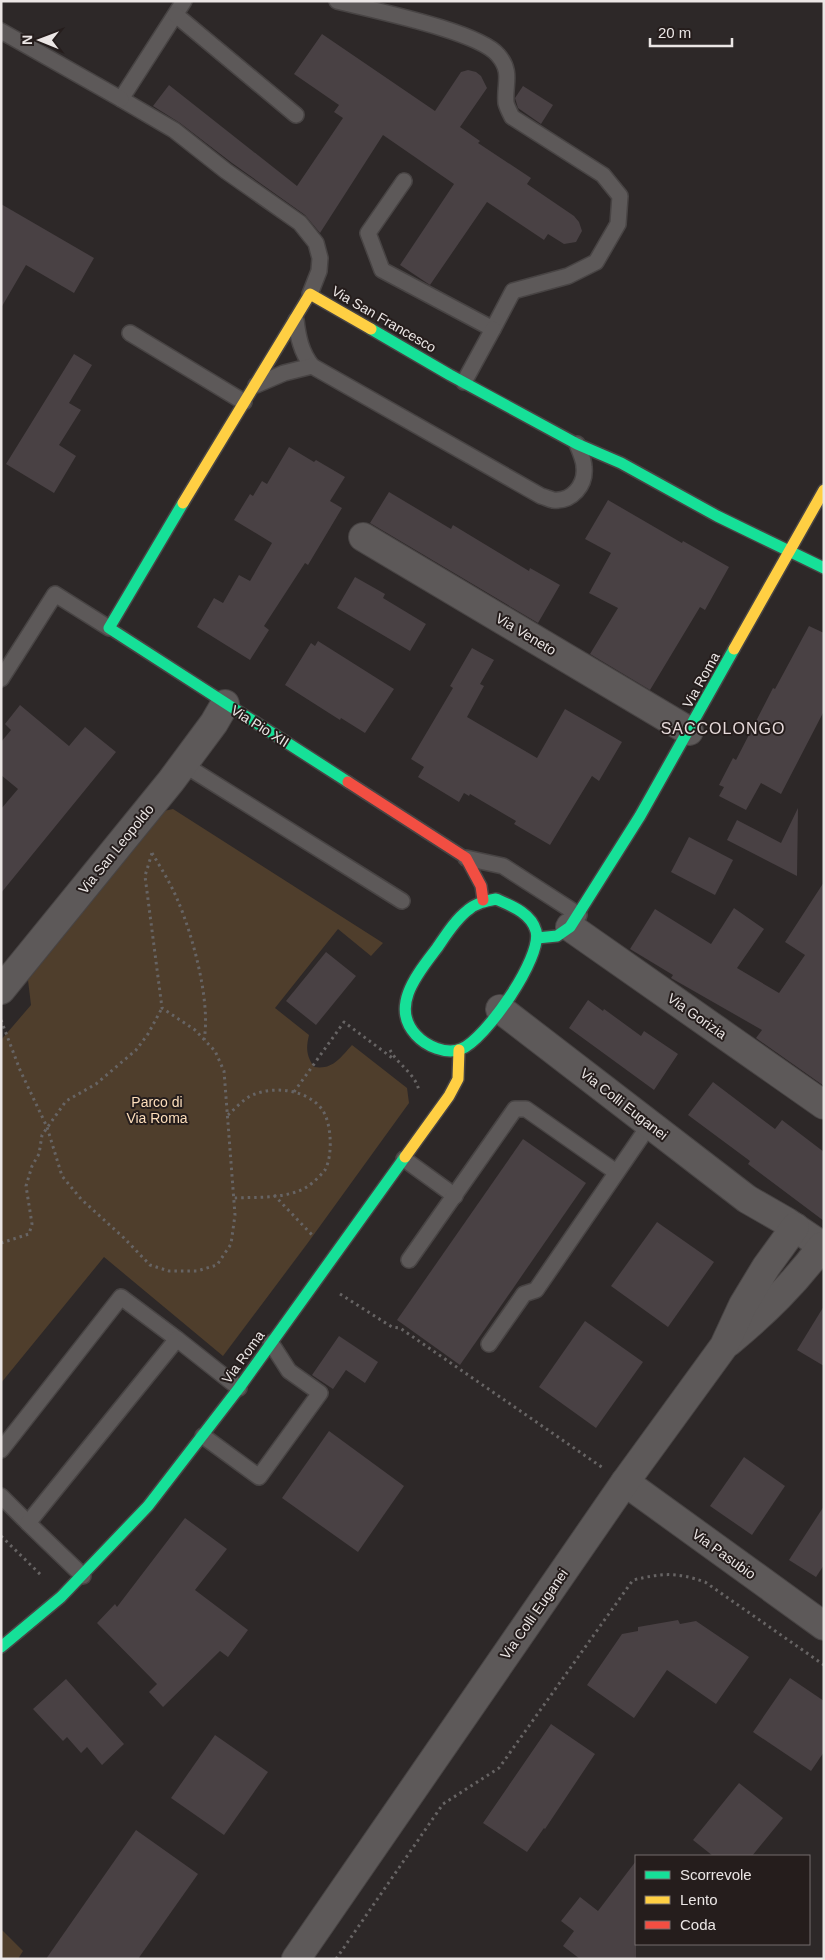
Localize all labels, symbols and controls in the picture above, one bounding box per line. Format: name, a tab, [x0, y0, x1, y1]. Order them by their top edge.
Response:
north arrow	[15, 15, 65, 65]
scale bar	[650, 15, 732, 47]
text: 20 m	[658, 24, 691, 41]
text: N	[19, 35, 35, 45]
street label: Via San Francesco	[329, 283, 439, 356]
street label: Via Veneto	[493, 610, 559, 658]
street label: Via Roma	[679, 649, 723, 711]
street label: Via Pio XII	[228, 702, 292, 750]
district label: SACCOLONGO	[661, 720, 785, 737]
street label: Via San Leopoldo	[75, 801, 157, 897]
street label: Via Gorizia	[664, 990, 730, 1042]
street label: Via Colli Euganei	[577, 1065, 671, 1143]
park label: Parco di Via Roma	[126, 1094, 188, 1126]
street label: Via Roma	[219, 1327, 268, 1386]
street label: Via Pasubio	[689, 1526, 759, 1582]
street label: Via Colli Euganei	[497, 1566, 571, 1662]
legend	[635, 1855, 810, 1945]
text: Scorrevole	[680, 1866, 752, 1883]
text: Lento	[680, 1891, 718, 1908]
text: Coda	[680, 1916, 717, 1933]

